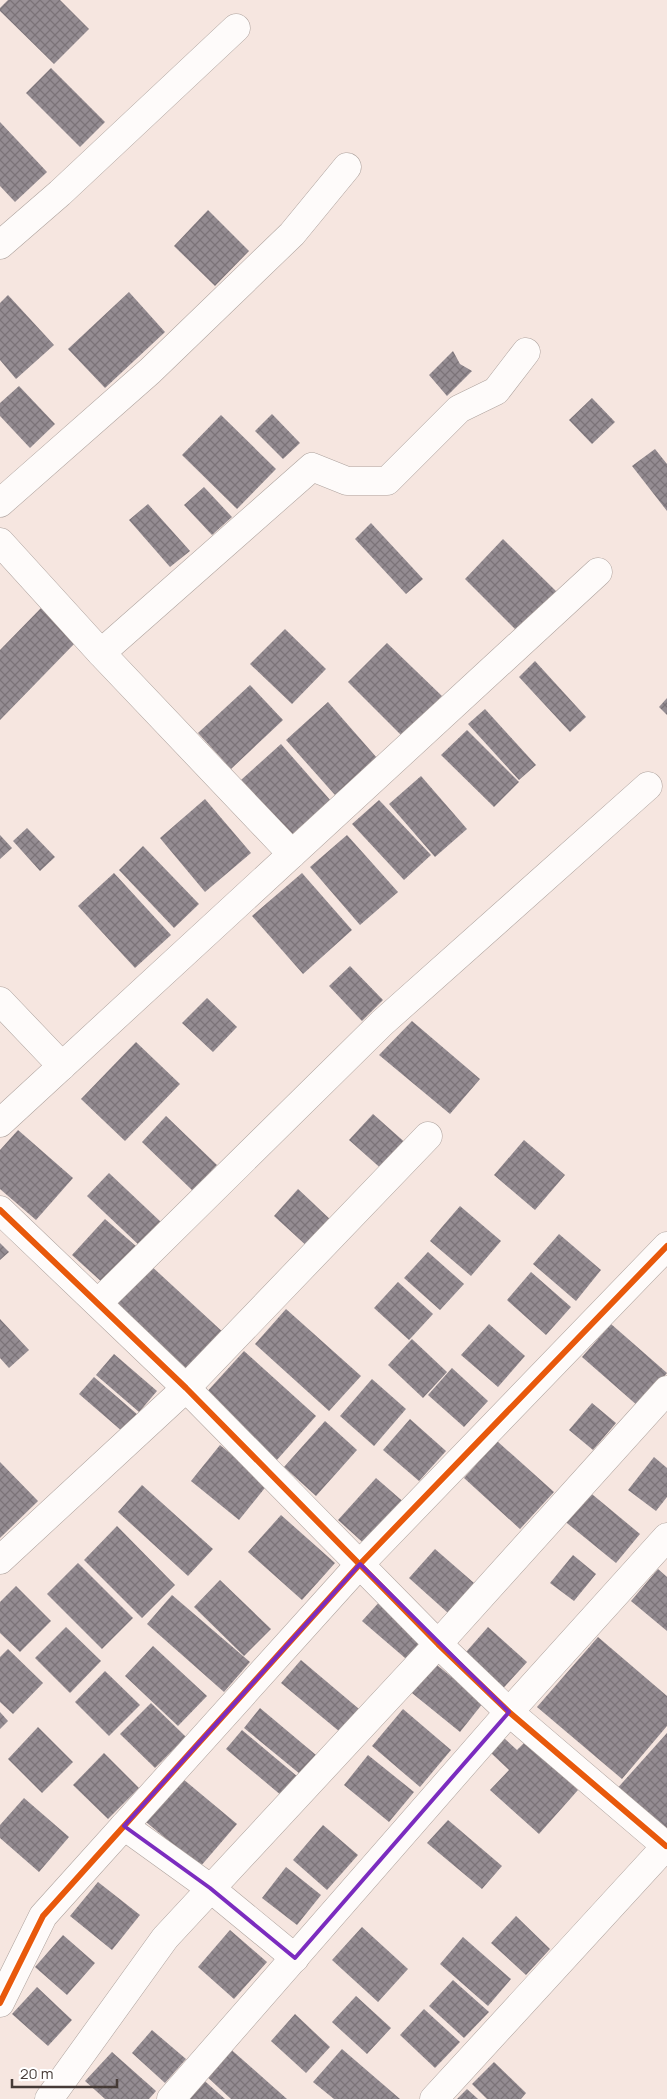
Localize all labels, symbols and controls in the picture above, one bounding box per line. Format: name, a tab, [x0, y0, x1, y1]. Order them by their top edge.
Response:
scale bar	[12, 2056, 118, 2088]
text: 20 m	[20, 2063, 53, 2084]

